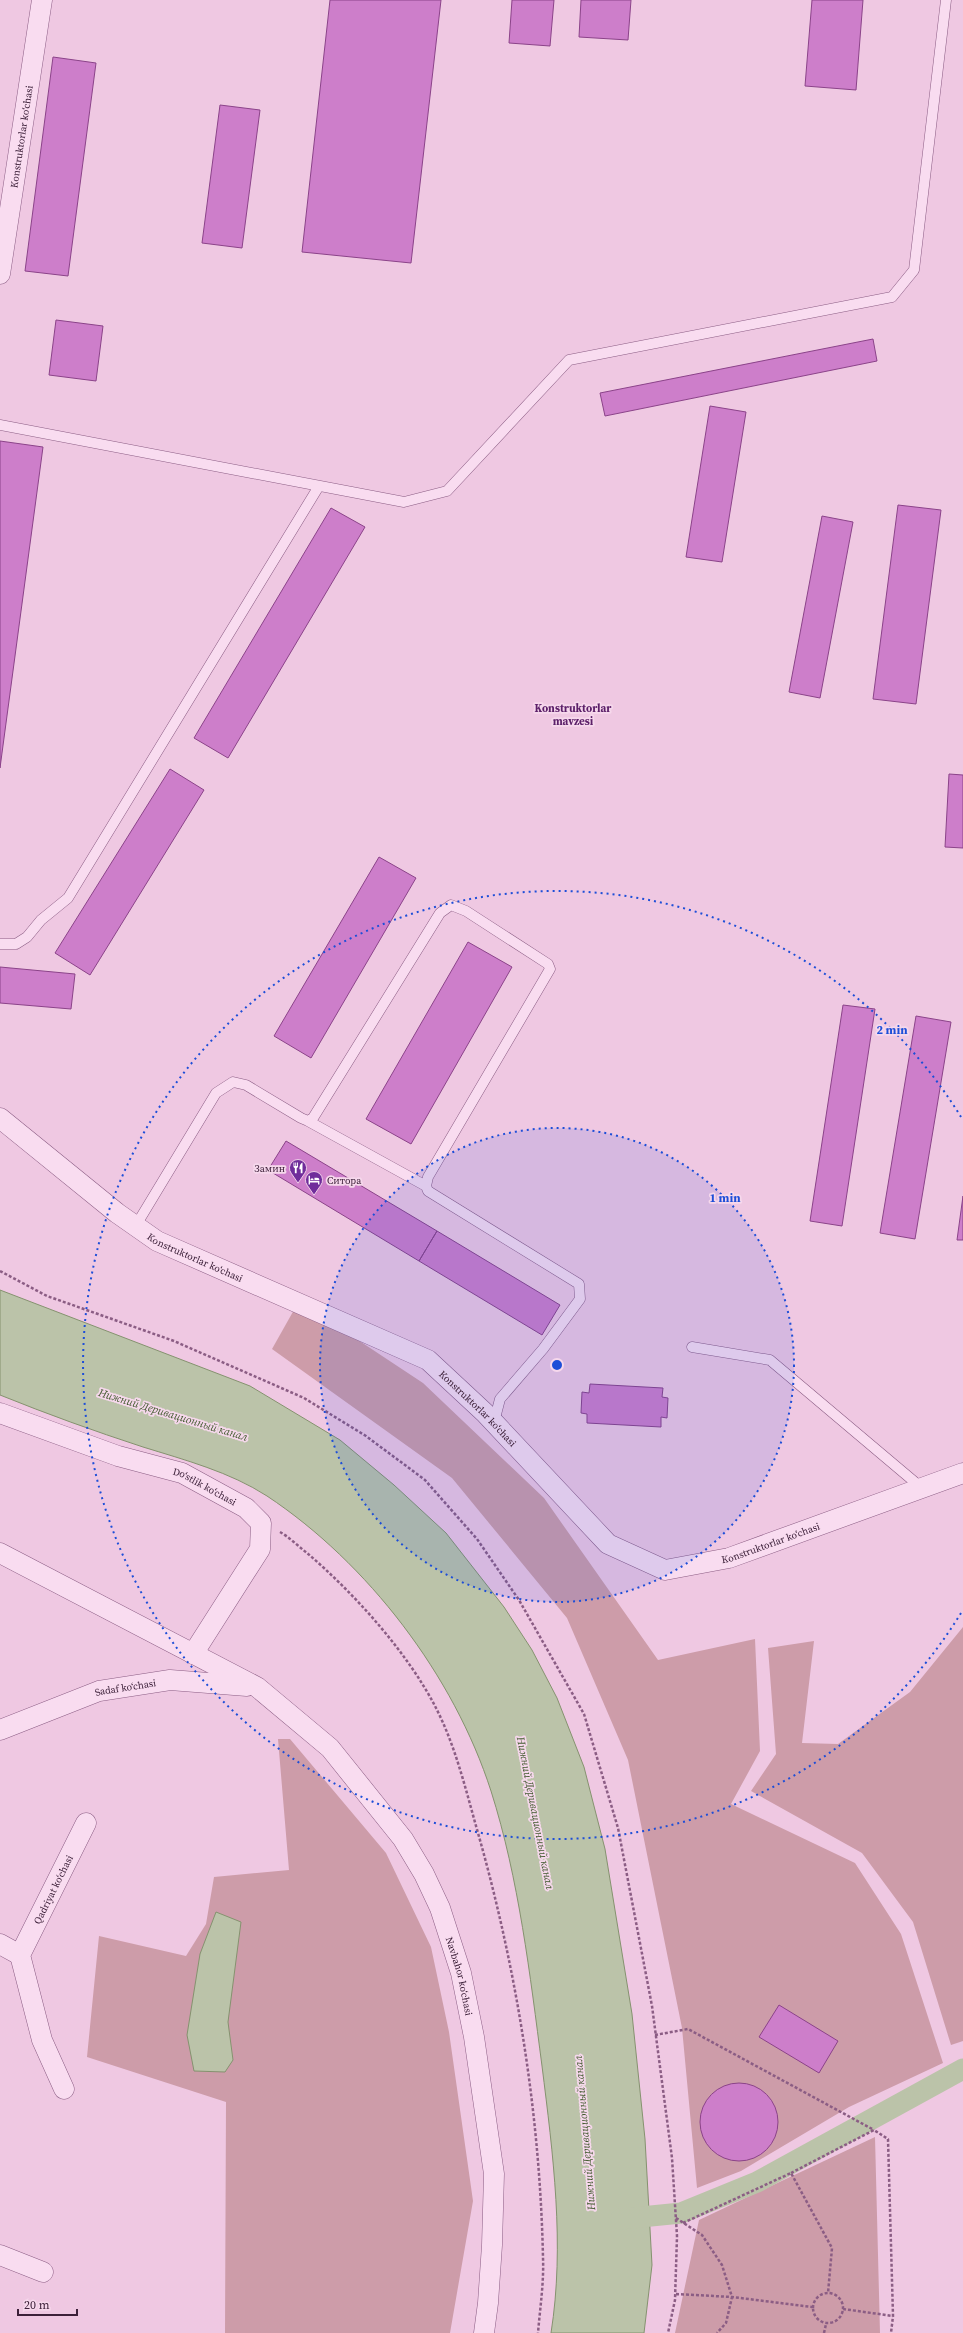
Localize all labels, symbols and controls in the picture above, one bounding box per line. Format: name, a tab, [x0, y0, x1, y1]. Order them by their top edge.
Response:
street label: Konstruktorlar ko‘chasi	[7, 84, 35, 189]
district label: Konstruktorlar mavzesi	[535, 701, 612, 729]
text: 2 min	[876, 1022, 908, 1038]
restaurant icon: Замин	[288, 1158, 308, 1183]
place label: Замин	[254, 1162, 285, 1175]
hotel icon: Ситора	[304, 1170, 324, 1195]
place label: Ситора	[327, 1174, 362, 1187]
text: 1 min	[709, 1190, 741, 1206]
street label: Konstruktorlar ko‘chasi	[145, 1230, 245, 1284]
centre of rings	[550, 1358, 564, 1372]
street label: Konstruktorlar ko‘chasi	[437, 1367, 520, 1449]
water label: Нижний Деривационный канал	[96, 1385, 250, 1445]
street label: Do‘stlik ko‘chasi	[172, 1464, 239, 1508]
street label: Konstruktorlar ko‘chasi	[720, 1519, 821, 1566]
street label: Sadaf ko‘chasi	[93, 1676, 157, 1699]
water label: Нижний Деривационный канал	[513, 1734, 557, 1891]
street label: Qadriyat ko‘chasi	[30, 1853, 76, 1926]
street label: Navbahor ko‘chasi	[443, 1935, 476, 2017]
water label: Нижний Деривационный канал	[571, 2055, 599, 2212]
scale bar	[18, 2291, 77, 2317]
text: 20 m	[24, 2297, 50, 2313]

